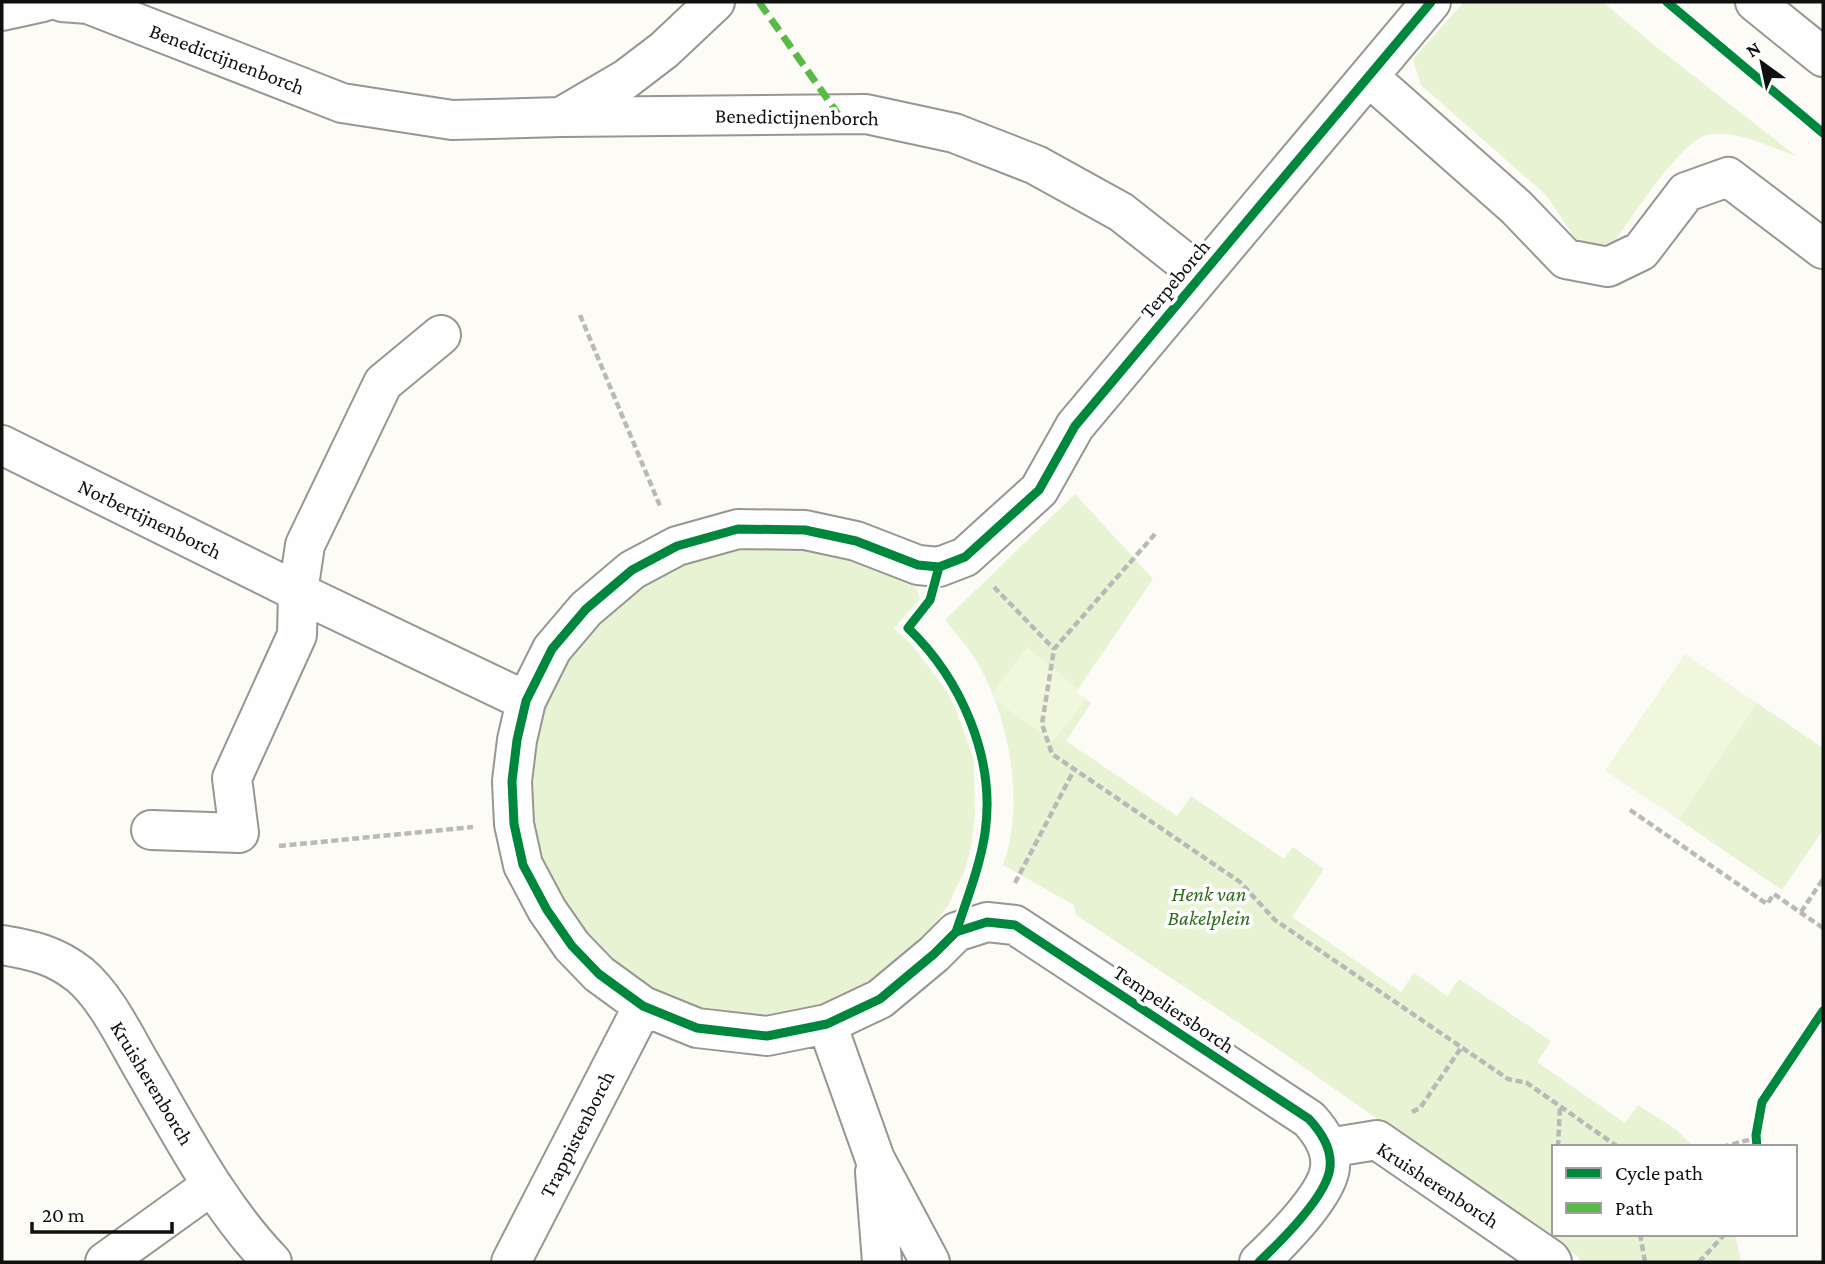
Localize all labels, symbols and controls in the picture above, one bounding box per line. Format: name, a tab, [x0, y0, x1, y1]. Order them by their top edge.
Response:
street label: Benedictijnenborch	[146, 18, 308, 100]
north arrow	[1727, 28, 1797, 98]
text: N	[1742, 37, 1764, 61]
street label: Benedictijnenborch	[715, 104, 879, 130]
street label: Terpeborch	[1135, 235, 1215, 323]
street label: Norbertijnenborch	[74, 474, 226, 564]
park label: Henk van Bakelplein	[1168, 882, 1250, 930]
street label: Tempeliersborch	[1109, 960, 1239, 1058]
street label: Kruisherenborch	[106, 1017, 198, 1149]
street label: Trappistenborch	[535, 1066, 619, 1202]
street label: Kruisherenborch	[1373, 1137, 1503, 1233]
legend	[1552, 1145, 1797, 1236]
text: Cycle path	[1615, 1161, 1703, 1185]
scale bar	[32, 1190, 172, 1234]
text: Path	[1615, 1196, 1653, 1220]
text: 20 m	[42, 1203, 85, 1227]

